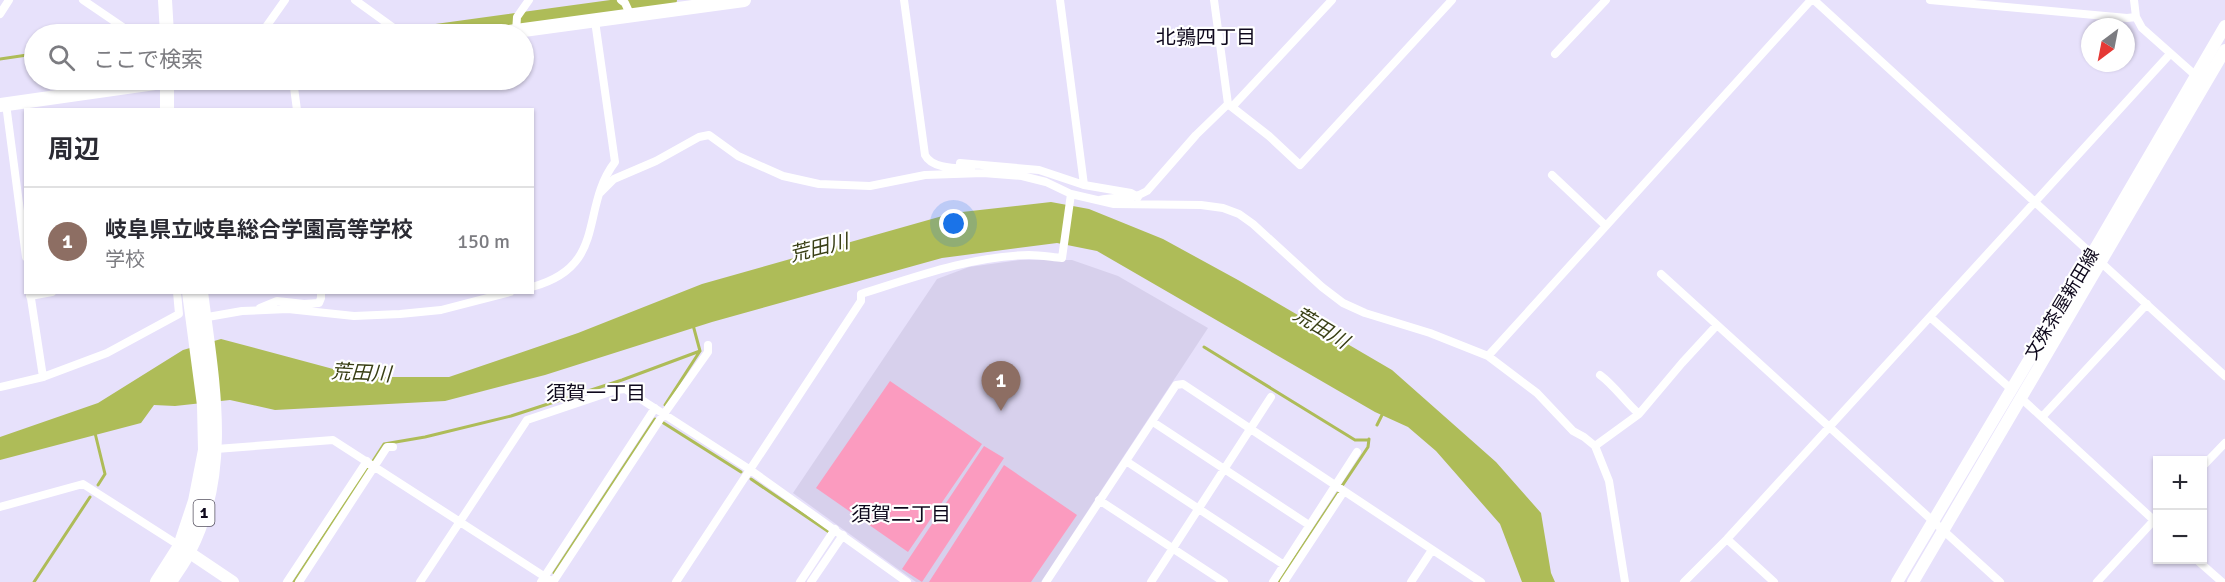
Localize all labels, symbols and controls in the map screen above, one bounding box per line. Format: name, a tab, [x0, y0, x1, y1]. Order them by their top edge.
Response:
north arrow	[2081, 18, 2135, 72]
search box	[24, 24, 534, 90]
district label: 北鶉四丁目	[1156, 25, 1256, 50]
icon: search	[45, 41, 78, 74]
text: ここで検索	[93, 46, 203, 73]
text: 周辺	[48, 134, 100, 166]
your location	[939, 209, 968, 238]
text: 岐阜県立岐阜総合学園高等学校	[105, 216, 413, 243]
water label: 荒田川	[787, 228, 853, 267]
text: 1	[62, 229, 73, 254]
text: 150 m	[457, 229, 510, 254]
street label: 文殊茶屋新田線	[2020, 244, 2104, 364]
text: 学校	[105, 247, 145, 272]
water label: 荒田川	[1289, 302, 1355, 355]
water label: 荒田川	[330, 359, 394, 387]
pin: 1	[982, 362, 1020, 411]
district label: 須賀一丁目	[546, 381, 646, 406]
map controls	[2153, 456, 2207, 564]
button: +	[2153, 456, 2207, 510]
road number: 1	[194, 500, 214, 526]
district label: 須賀二丁目	[851, 502, 951, 527]
button: −	[2153, 510, 2207, 564]

